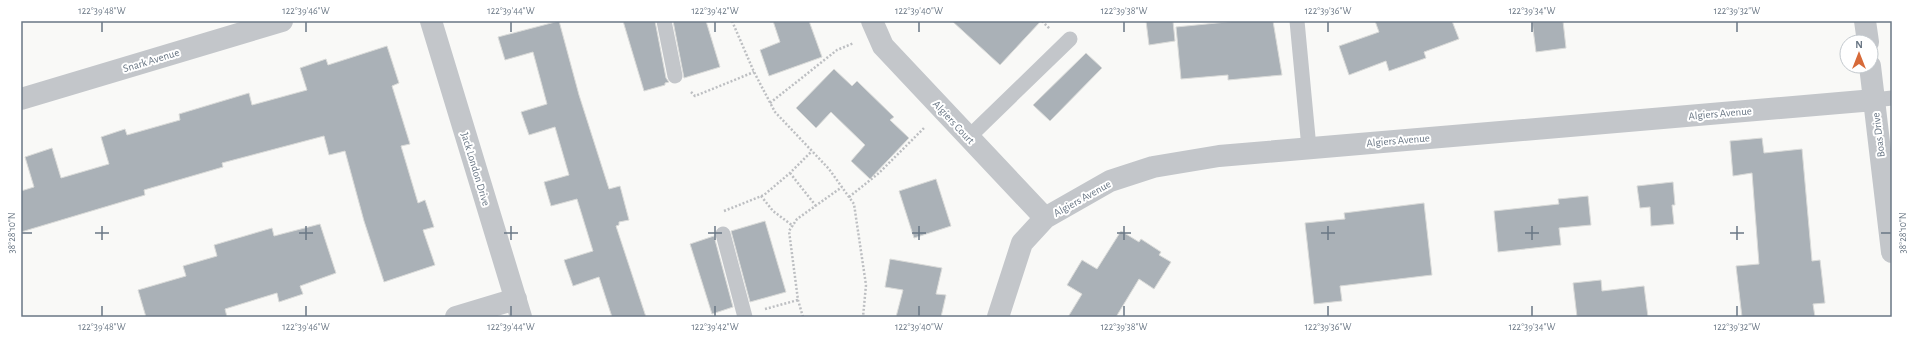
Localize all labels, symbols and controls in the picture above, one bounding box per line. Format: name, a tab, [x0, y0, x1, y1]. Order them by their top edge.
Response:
text: 122°39'48"W	[78, 6, 126, 16]
text: 122°39'46"W	[282, 6, 330, 16]
text: 122°39'44"W	[487, 6, 535, 16]
text: 122°39'42"W	[691, 6, 739, 16]
text: 122°39'40"W	[895, 6, 943, 16]
text: 122°39'38"W	[1101, 6, 1147, 16]
text: 122°39'36"W	[1305, 6, 1351, 16]
text: 122°39'34"W	[1509, 6, 1555, 16]
text: 122°39'32"W	[1714, 6, 1760, 16]
north arrow	[1839, 34, 1879, 74]
text: N	[1855, 39, 1863, 50]
street label: Snark Avenue	[122, 47, 181, 74]
street label: Algiers Court	[931, 98, 977, 147]
street label: Algiers Avenue	[1688, 105, 1752, 122]
street label: Boas Drive	[1870, 112, 1887, 158]
street label: Jack London Drive	[459, 131, 492, 207]
street label: Algiers Avenue	[1366, 132, 1430, 149]
street label: Algiers Avenue	[1052, 178, 1113, 219]
text: 38°28'10"N	[7, 212, 17, 254]
text: 38°28'10"N	[1898, 212, 1908, 254]
text: 122°39'48"W	[78, 322, 126, 332]
text: 122°39'46"W	[282, 322, 330, 332]
text: 122°39'44"W	[487, 322, 535, 332]
text: 122°39'42"W	[691, 322, 739, 332]
text: 122°39'40"W	[895, 322, 943, 332]
text: 122°39'38"W	[1101, 322, 1147, 332]
text: 122°39'36"W	[1305, 322, 1351, 332]
text: 122°39'34"W	[1509, 322, 1555, 332]
text: 122°39'32"W	[1714, 322, 1760, 332]

